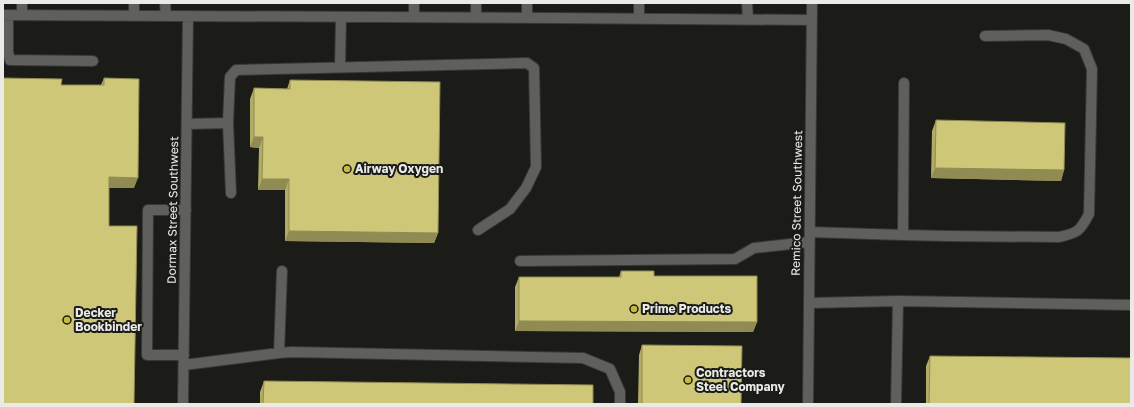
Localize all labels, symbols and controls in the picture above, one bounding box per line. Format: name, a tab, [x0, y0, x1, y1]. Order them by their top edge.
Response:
street label: Remico Street Southwest	[788, 130, 805, 276]
street label: Dormax Street Southwest	[164, 136, 181, 284]
place label: Airway Oxygen	[355, 161, 443, 176]
marker: Airway Oxygen	[342, 164, 352, 174]
place label: Prime Products	[642, 301, 732, 316]
marker: Prime Products	[629, 304, 639, 314]
place label: Decker Bookbinder	[75, 305, 142, 334]
marker: Decker Bookbinder	[62, 315, 72, 325]
place label: Contractors Steel Company	[696, 365, 786, 394]
marker: Contractors Steel Company	[683, 375, 693, 385]

